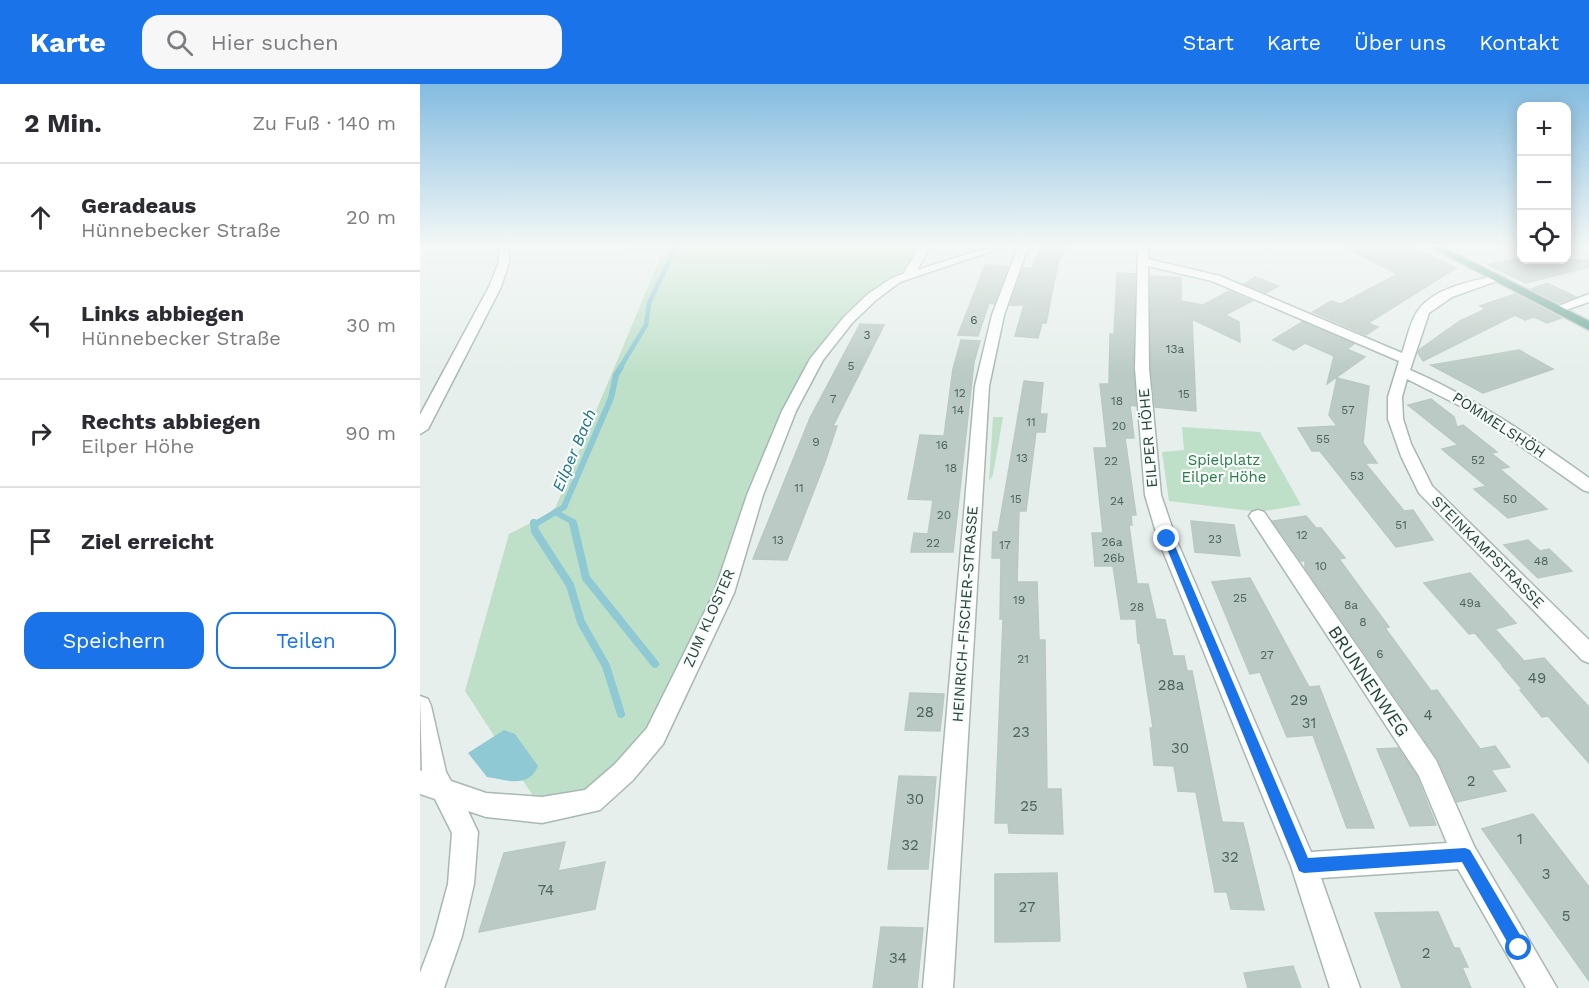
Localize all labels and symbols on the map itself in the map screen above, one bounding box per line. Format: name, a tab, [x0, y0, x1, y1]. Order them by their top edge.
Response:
house number: 6	[970, 313, 978, 327]
house number: 3	[864, 328, 871, 342]
house number: 13a	[1166, 342, 1184, 356]
house number: 5	[848, 359, 855, 373]
house number: 12	[954, 386, 966, 400]
house number: 15	[1178, 387, 1190, 401]
street label: EILPER HÖHE	[1135, 388, 1161, 488]
street label: POMMELSHÖH	[1449, 388, 1549, 462]
house number: 7	[830, 392, 837, 406]
house number: 18	[1111, 394, 1123, 408]
house number: 14	[952, 403, 964, 417]
house number: 57	[1341, 403, 1355, 417]
water label: Eilper Bach	[548, 406, 600, 494]
house number: 11	[1026, 415, 1036, 429]
house number: 20	[1112, 419, 1126, 433]
house number: 55	[1316, 432, 1330, 446]
house number: 9	[812, 435, 820, 449]
house number: 16	[936, 438, 948, 452]
house number: 13	[1016, 451, 1028, 465]
park label: Spielplatz Eilper Höhe	[1182, 451, 1266, 486]
house number: 52	[1471, 453, 1485, 467]
house number: 22	[1104, 454, 1118, 468]
house number: 18	[945, 461, 957, 475]
house number: 53	[1350, 469, 1364, 483]
house number: 11	[794, 481, 804, 495]
house number: 15	[1010, 492, 1022, 506]
street label: STEINKAMPSTRASSE	[1428, 492, 1548, 612]
house number: 50	[1503, 492, 1517, 506]
house number: 24	[1110, 494, 1124, 508]
street label: HEINRICH-FISCHER-STRASSE	[948, 505, 982, 723]
house number: 20	[937, 508, 951, 522]
house number: 51	[1395, 518, 1407, 532]
route end	[1153, 525, 1179, 551]
house number: 12	[1296, 528, 1308, 542]
house number: 23	[1208, 532, 1222, 546]
house number: 13	[772, 533, 784, 547]
house number: 26a	[1101, 535, 1123, 549]
house number: 22	[926, 536, 940, 550]
house number: 17	[999, 538, 1011, 552]
house number: 26b	[1103, 551, 1125, 565]
house number: 48	[1534, 554, 1548, 568]
house number: 10	[1315, 559, 1327, 573]
street label: ZUM KLOSTER	[679, 566, 739, 670]
house number: 25	[1233, 591, 1247, 605]
house number: 19	[1013, 593, 1025, 607]
house number: 49a	[1459, 596, 1481, 610]
house number: 8a	[1344, 598, 1358, 612]
house number: 28	[1130, 600, 1144, 614]
house number: 8	[1359, 615, 1367, 629]
street label: BRUNNENWEG	[1324, 622, 1414, 740]
house number: 6	[1376, 647, 1384, 661]
house number: 27	[1260, 648, 1274, 662]
house number: 21	[1017, 652, 1029, 666]
house number: 49	[1528, 669, 1546, 687]
house number: 28a	[1158, 676, 1185, 694]
house number: 29	[1290, 691, 1308, 709]
house number: 28	[916, 703, 934, 721]
house number: 4	[1423, 706, 1433, 724]
house number: 31	[1302, 714, 1316, 732]
house number: 23	[1012, 723, 1030, 741]
house number: 30	[1171, 739, 1189, 757]
house number: 2	[1467, 772, 1475, 790]
house number: 30	[906, 790, 924, 808]
house number: 25	[1020, 797, 1038, 815]
house number: 1	[1517, 830, 1523, 848]
house number: 32	[901, 836, 919, 854]
house number: 32	[1221, 848, 1239, 866]
house number: 3	[1542, 865, 1550, 883]
house number: 74	[538, 881, 554, 899]
house number: 27	[1019, 898, 1035, 916]
house number: 5	[1562, 907, 1570, 925]
route start	[1505, 934, 1531, 960]
house number: 2	[1422, 944, 1430, 962]
house number: 34	[889, 949, 907, 967]

